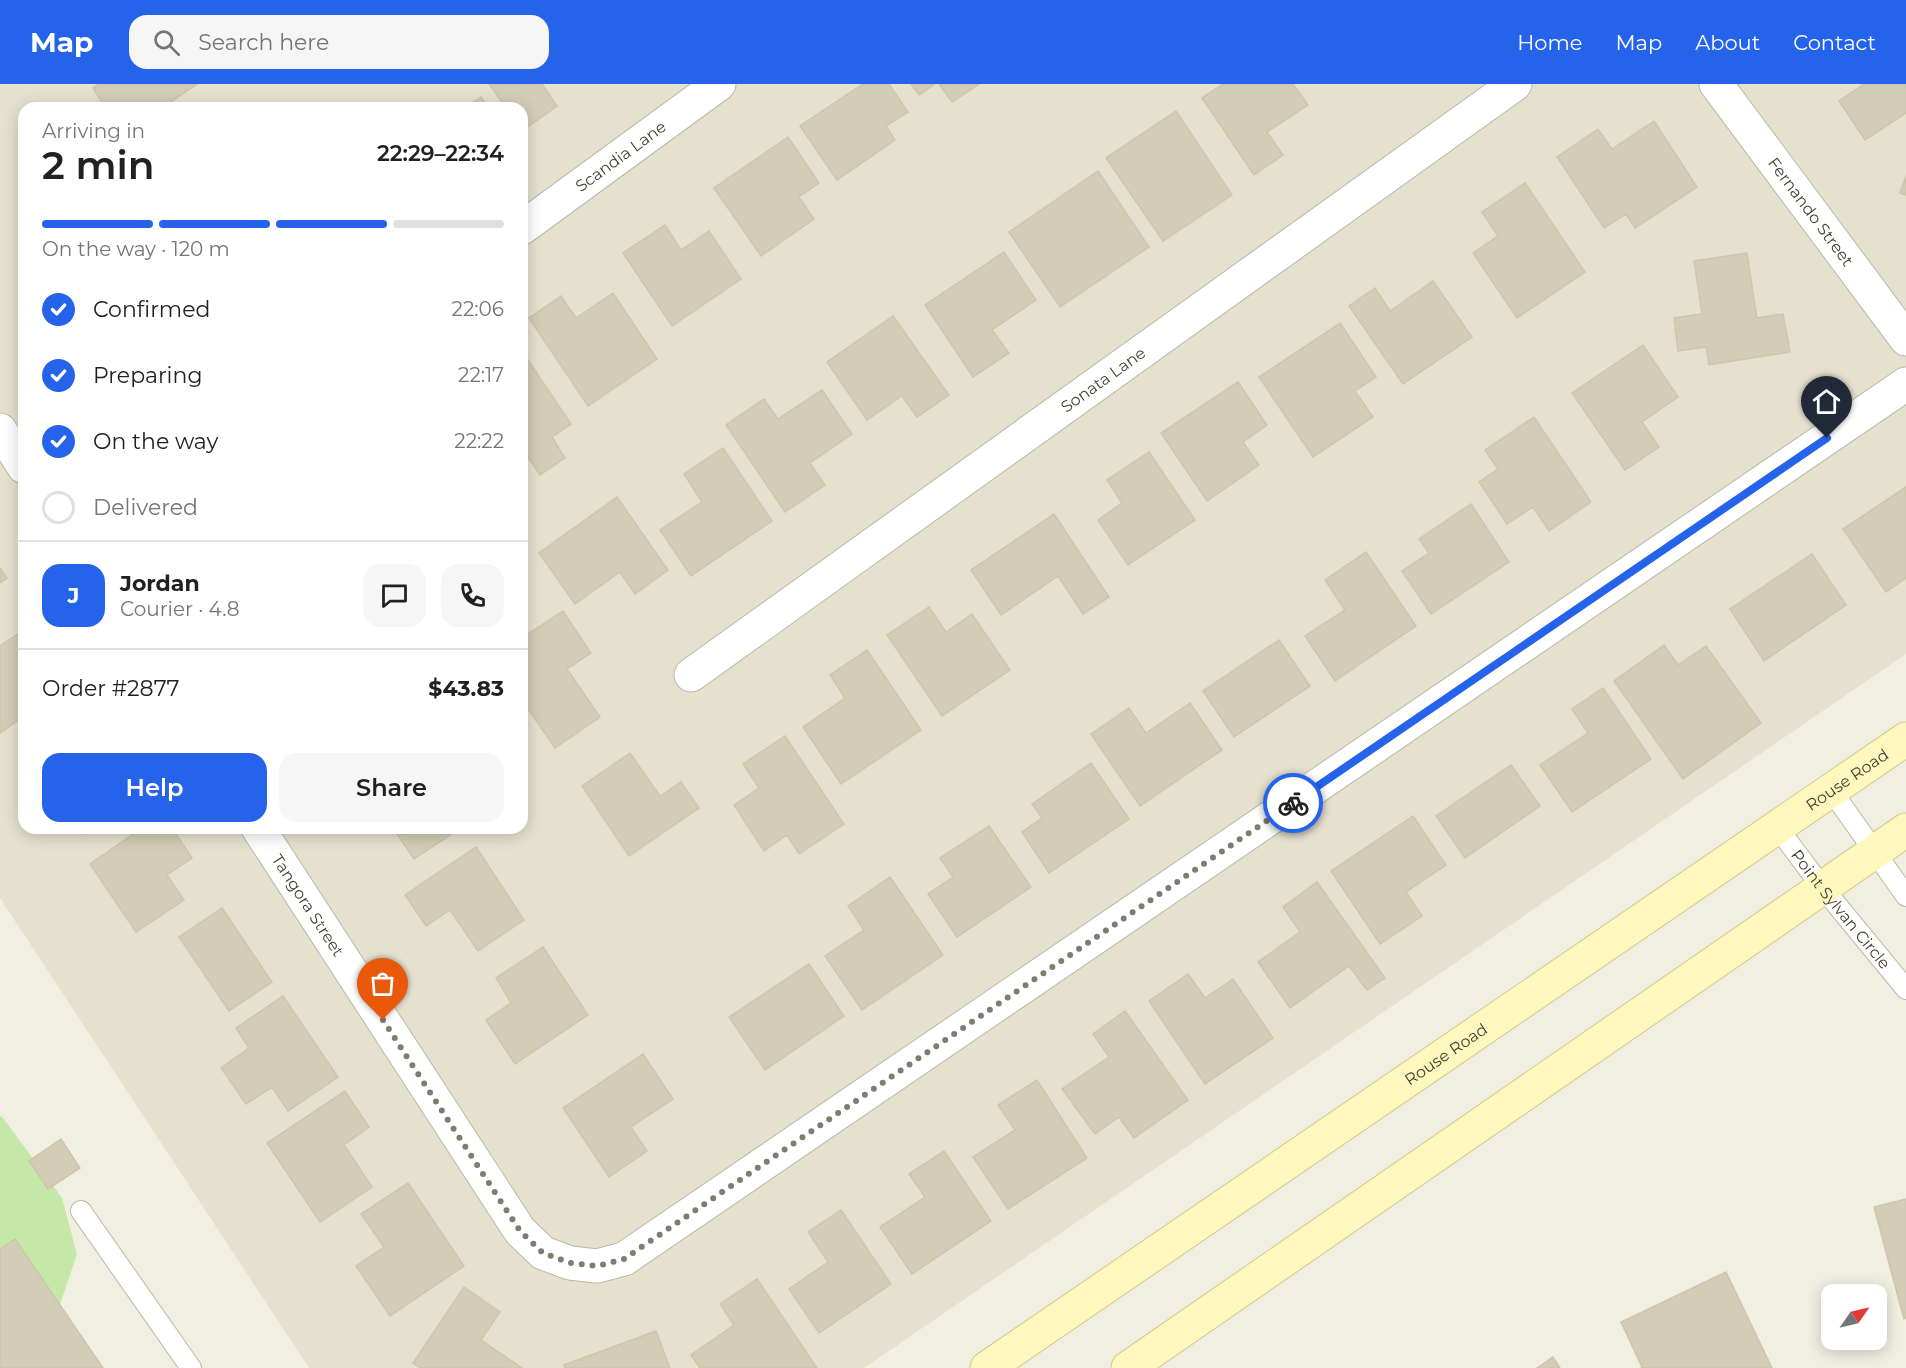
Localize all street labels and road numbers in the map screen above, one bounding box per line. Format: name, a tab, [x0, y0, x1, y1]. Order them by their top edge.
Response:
street label: Scandia Lane	[572, 117, 669, 195]
street label: Fernando Street	[1764, 154, 1858, 270]
street label: Sonata Lane	[1057, 343, 1149, 416]
street label: Rouse Road	[1802, 745, 1892, 814]
street label: Point Sylvan Circle	[1788, 845, 1895, 972]
street label: Tangora Street	[268, 851, 349, 960]
street label: Rouse Road	[1401, 1019, 1491, 1089]

